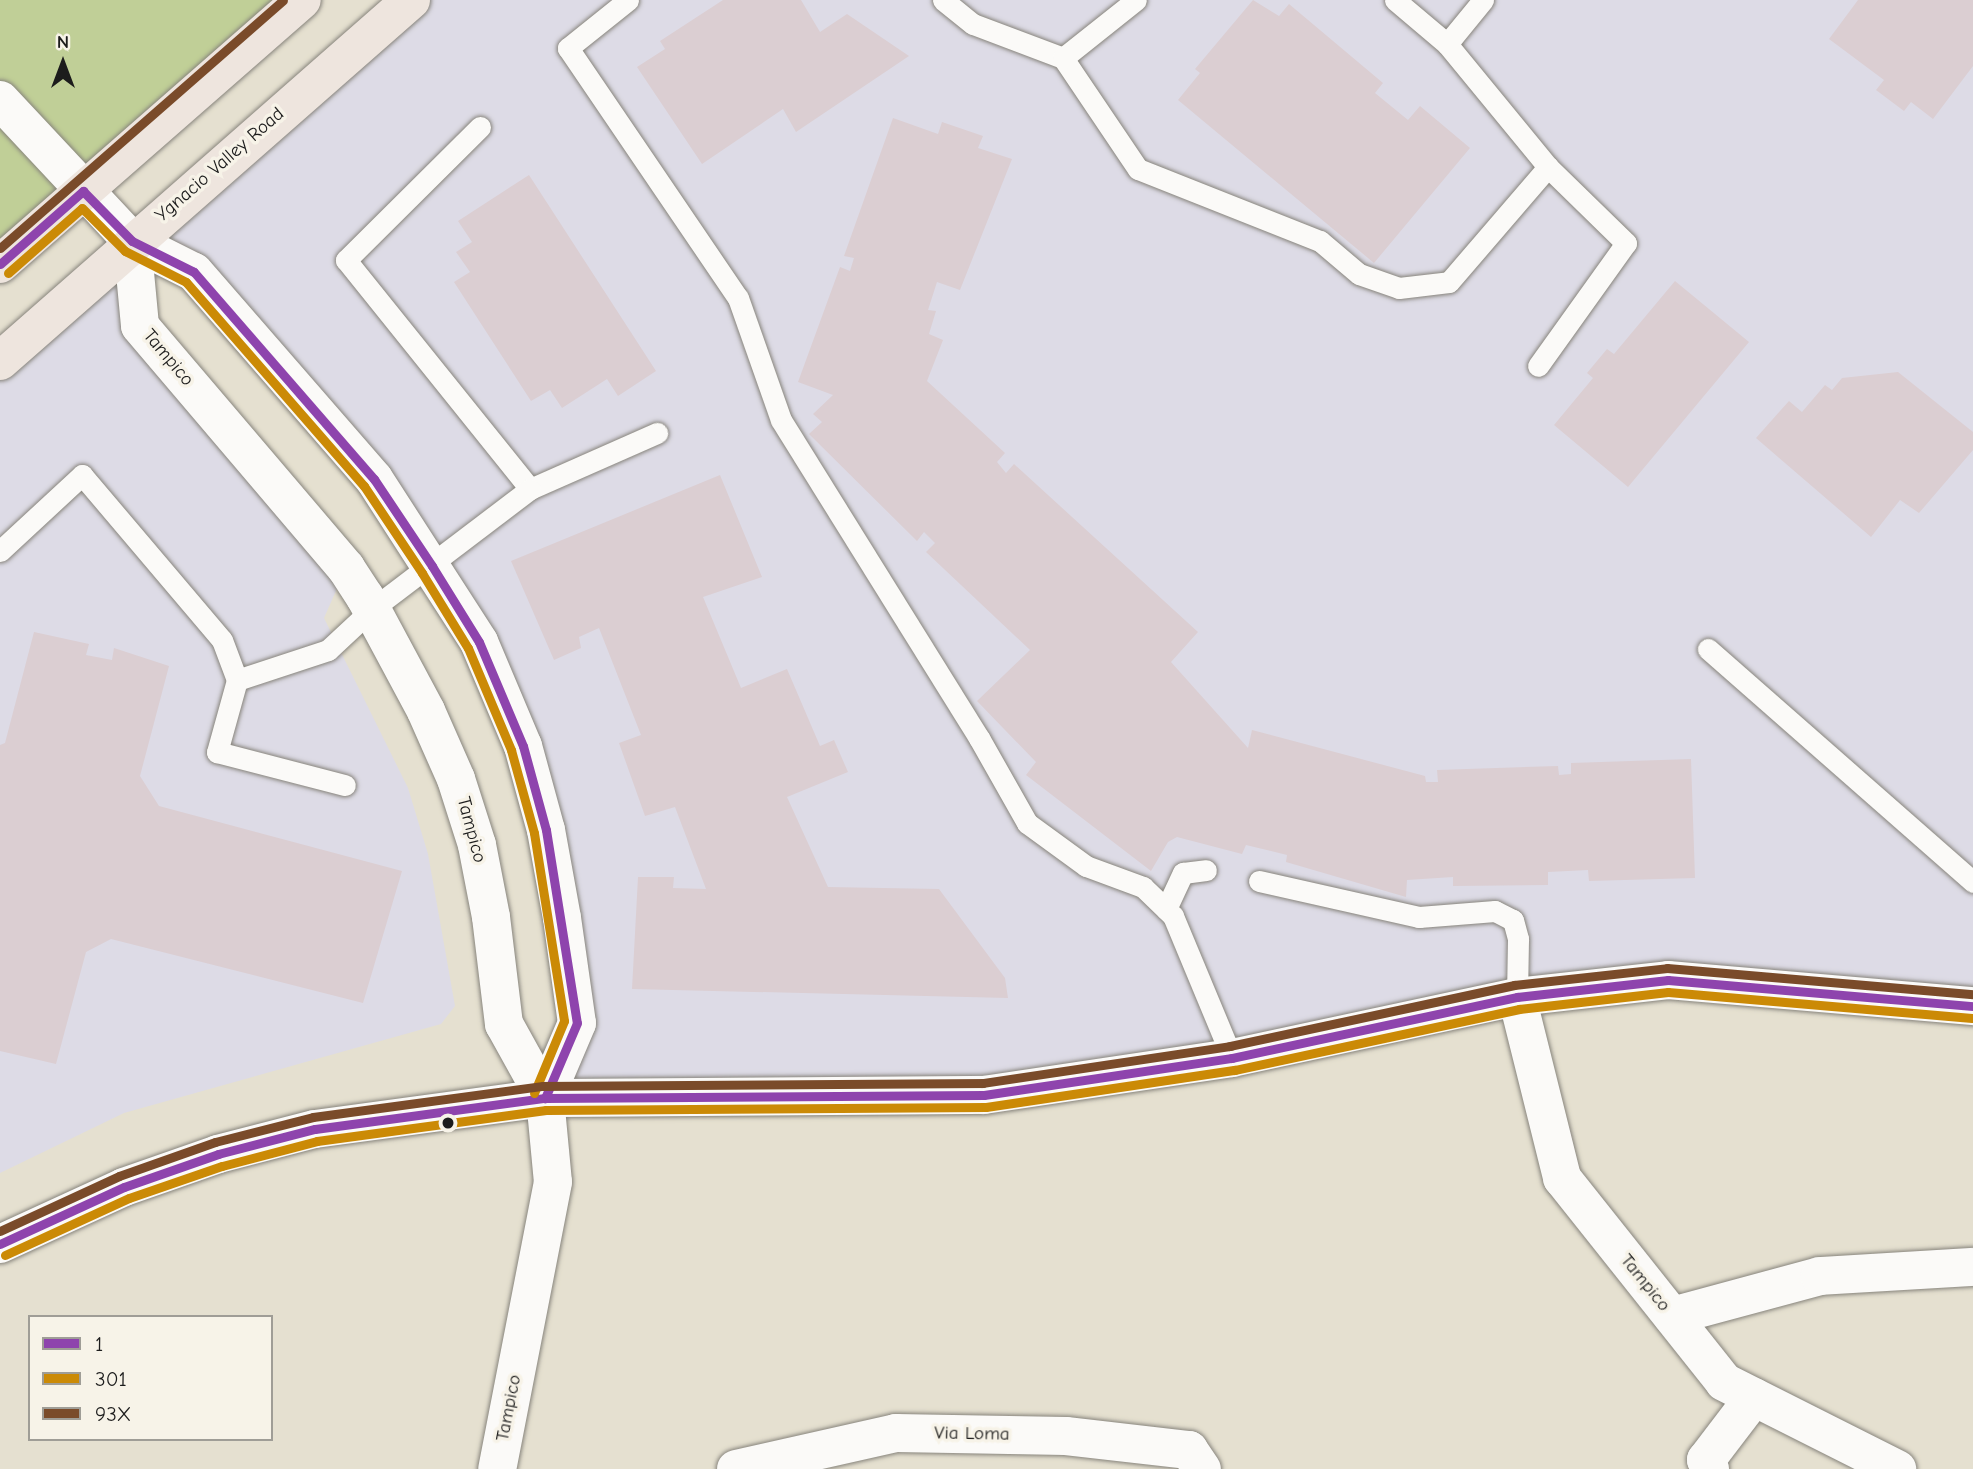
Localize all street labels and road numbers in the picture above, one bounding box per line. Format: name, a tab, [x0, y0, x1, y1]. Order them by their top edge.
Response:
street label: Ygnacio Valley Road	[151, 103, 289, 227]
street label: Tampico	[138, 325, 198, 391]
street label: Tampico	[451, 795, 491, 865]
street label: Tampico	[1615, 1250, 1675, 1316]
street label: Tampico	[491, 1373, 527, 1443]
street label: Via Loma	[934, 1422, 1010, 1446]

